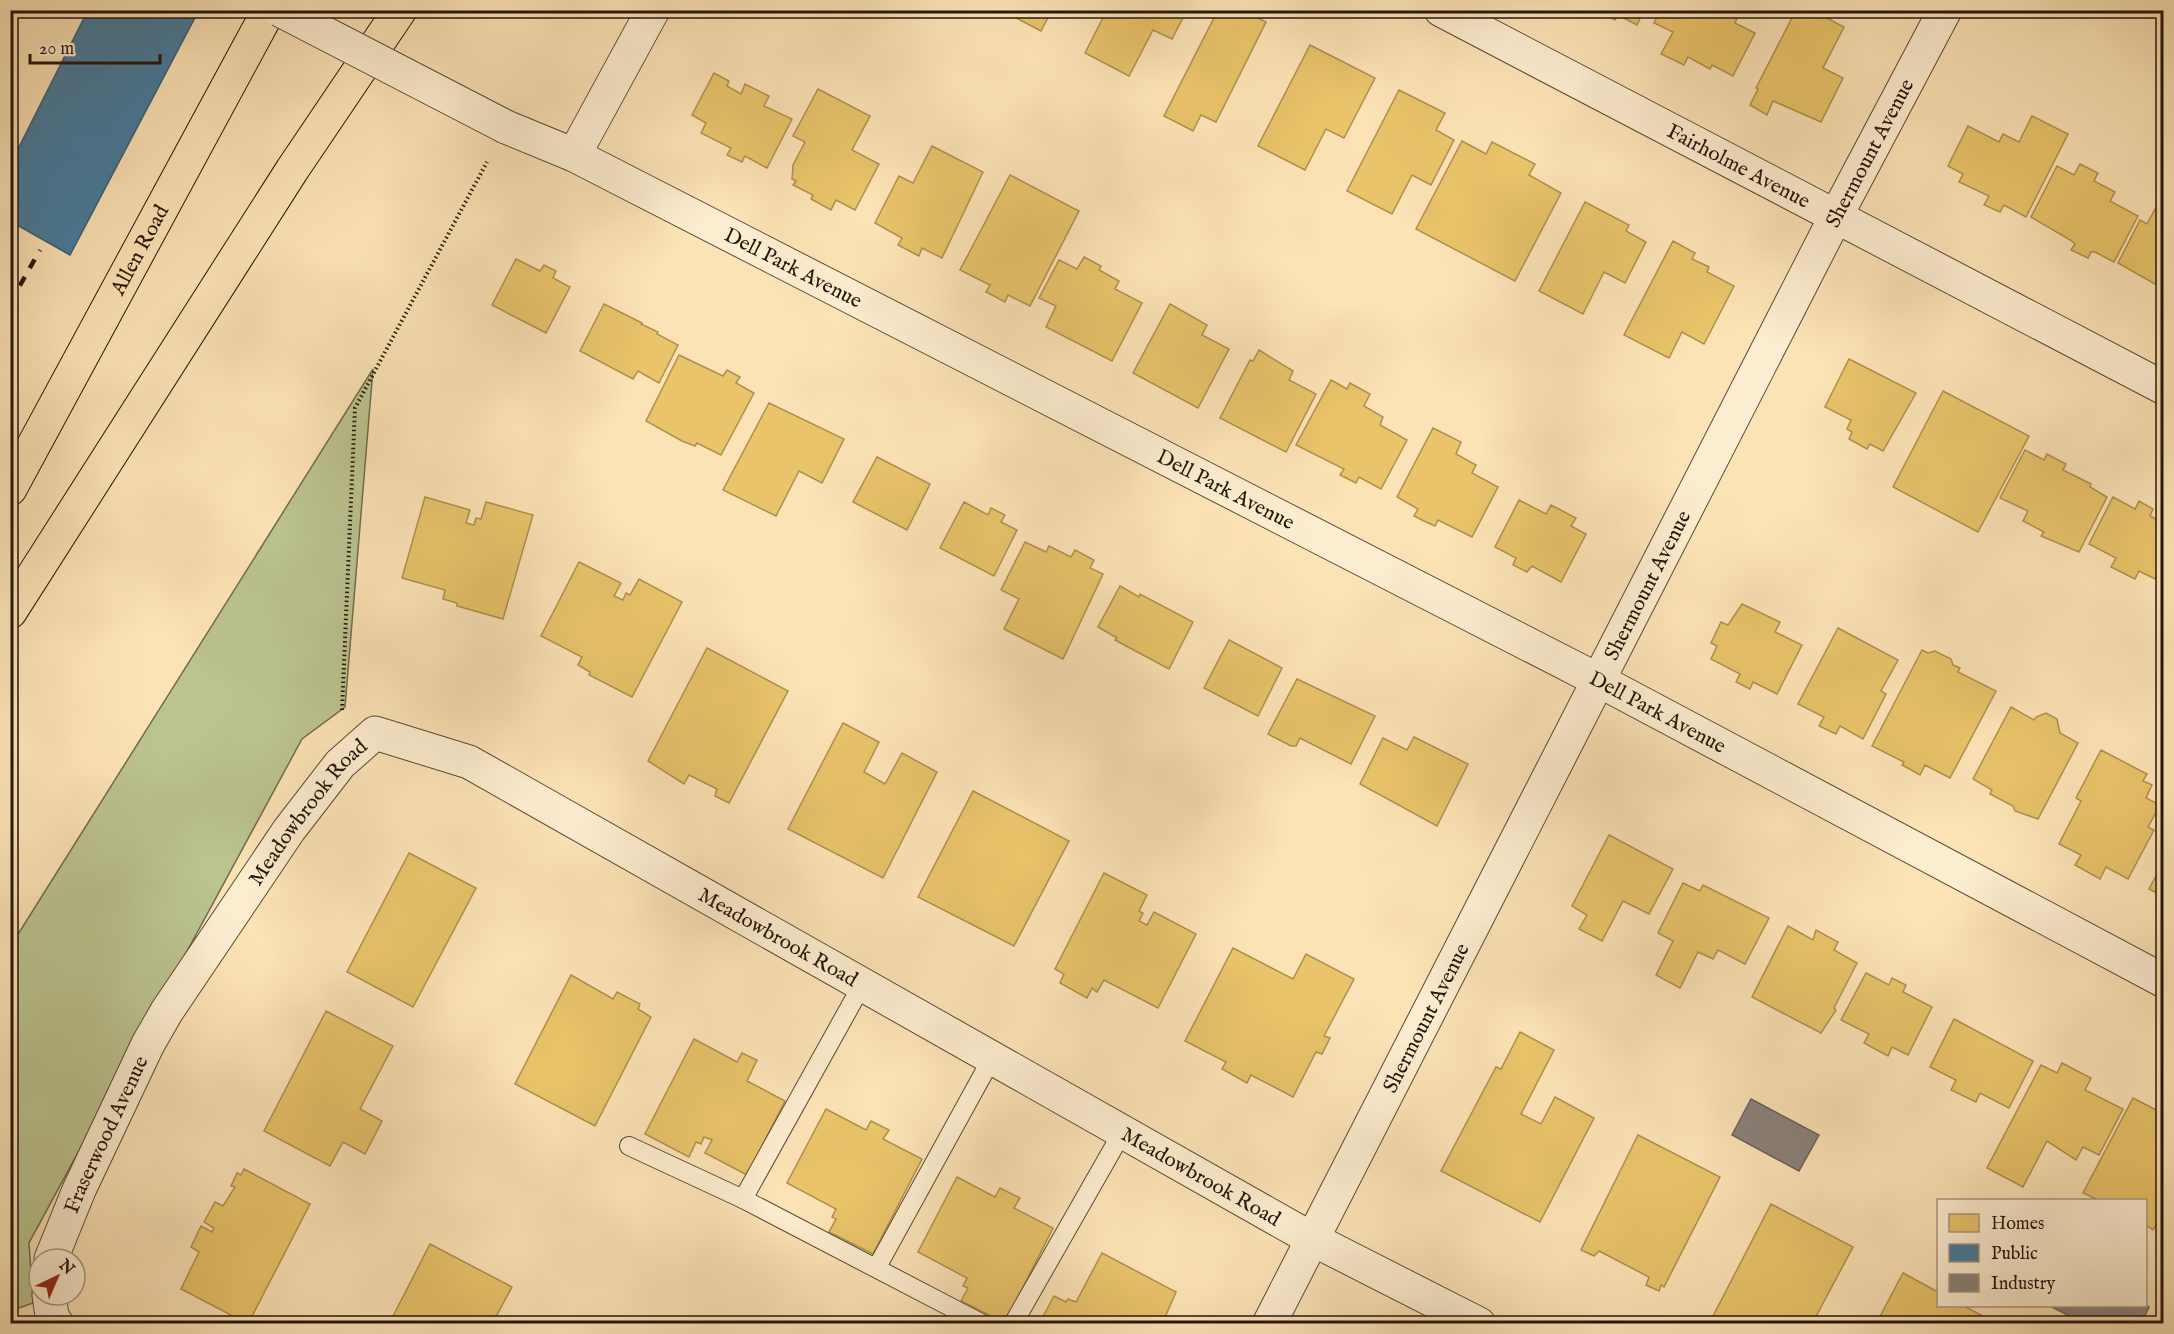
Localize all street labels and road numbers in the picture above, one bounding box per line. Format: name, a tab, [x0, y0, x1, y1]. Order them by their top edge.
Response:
street label: Shermount Avenue	[1820, 74, 1921, 233]
street label: Fairholme Avenue	[1662, 118, 1815, 216]
street label: Allen Road	[105, 200, 176, 301]
street label: Dell Park Avenue	[719, 222, 866, 315]
street label: Dell Park Avenue	[1152, 444, 1299, 537]
street label: Shermount Avenue	[1599, 506, 1698, 665]
street label: Dell Park Avenue	[1584, 666, 1731, 761]
street label: Meadowbrook Road	[243, 733, 374, 891]
street label: Meadowbrook Road	[693, 882, 863, 994]
street label: Shermount Avenue	[1378, 939, 1477, 1098]
street label: Fraserwood Avenue	[59, 1052, 156, 1218]
street label: Meadowbrook Road	[1116, 1122, 1286, 1234]

